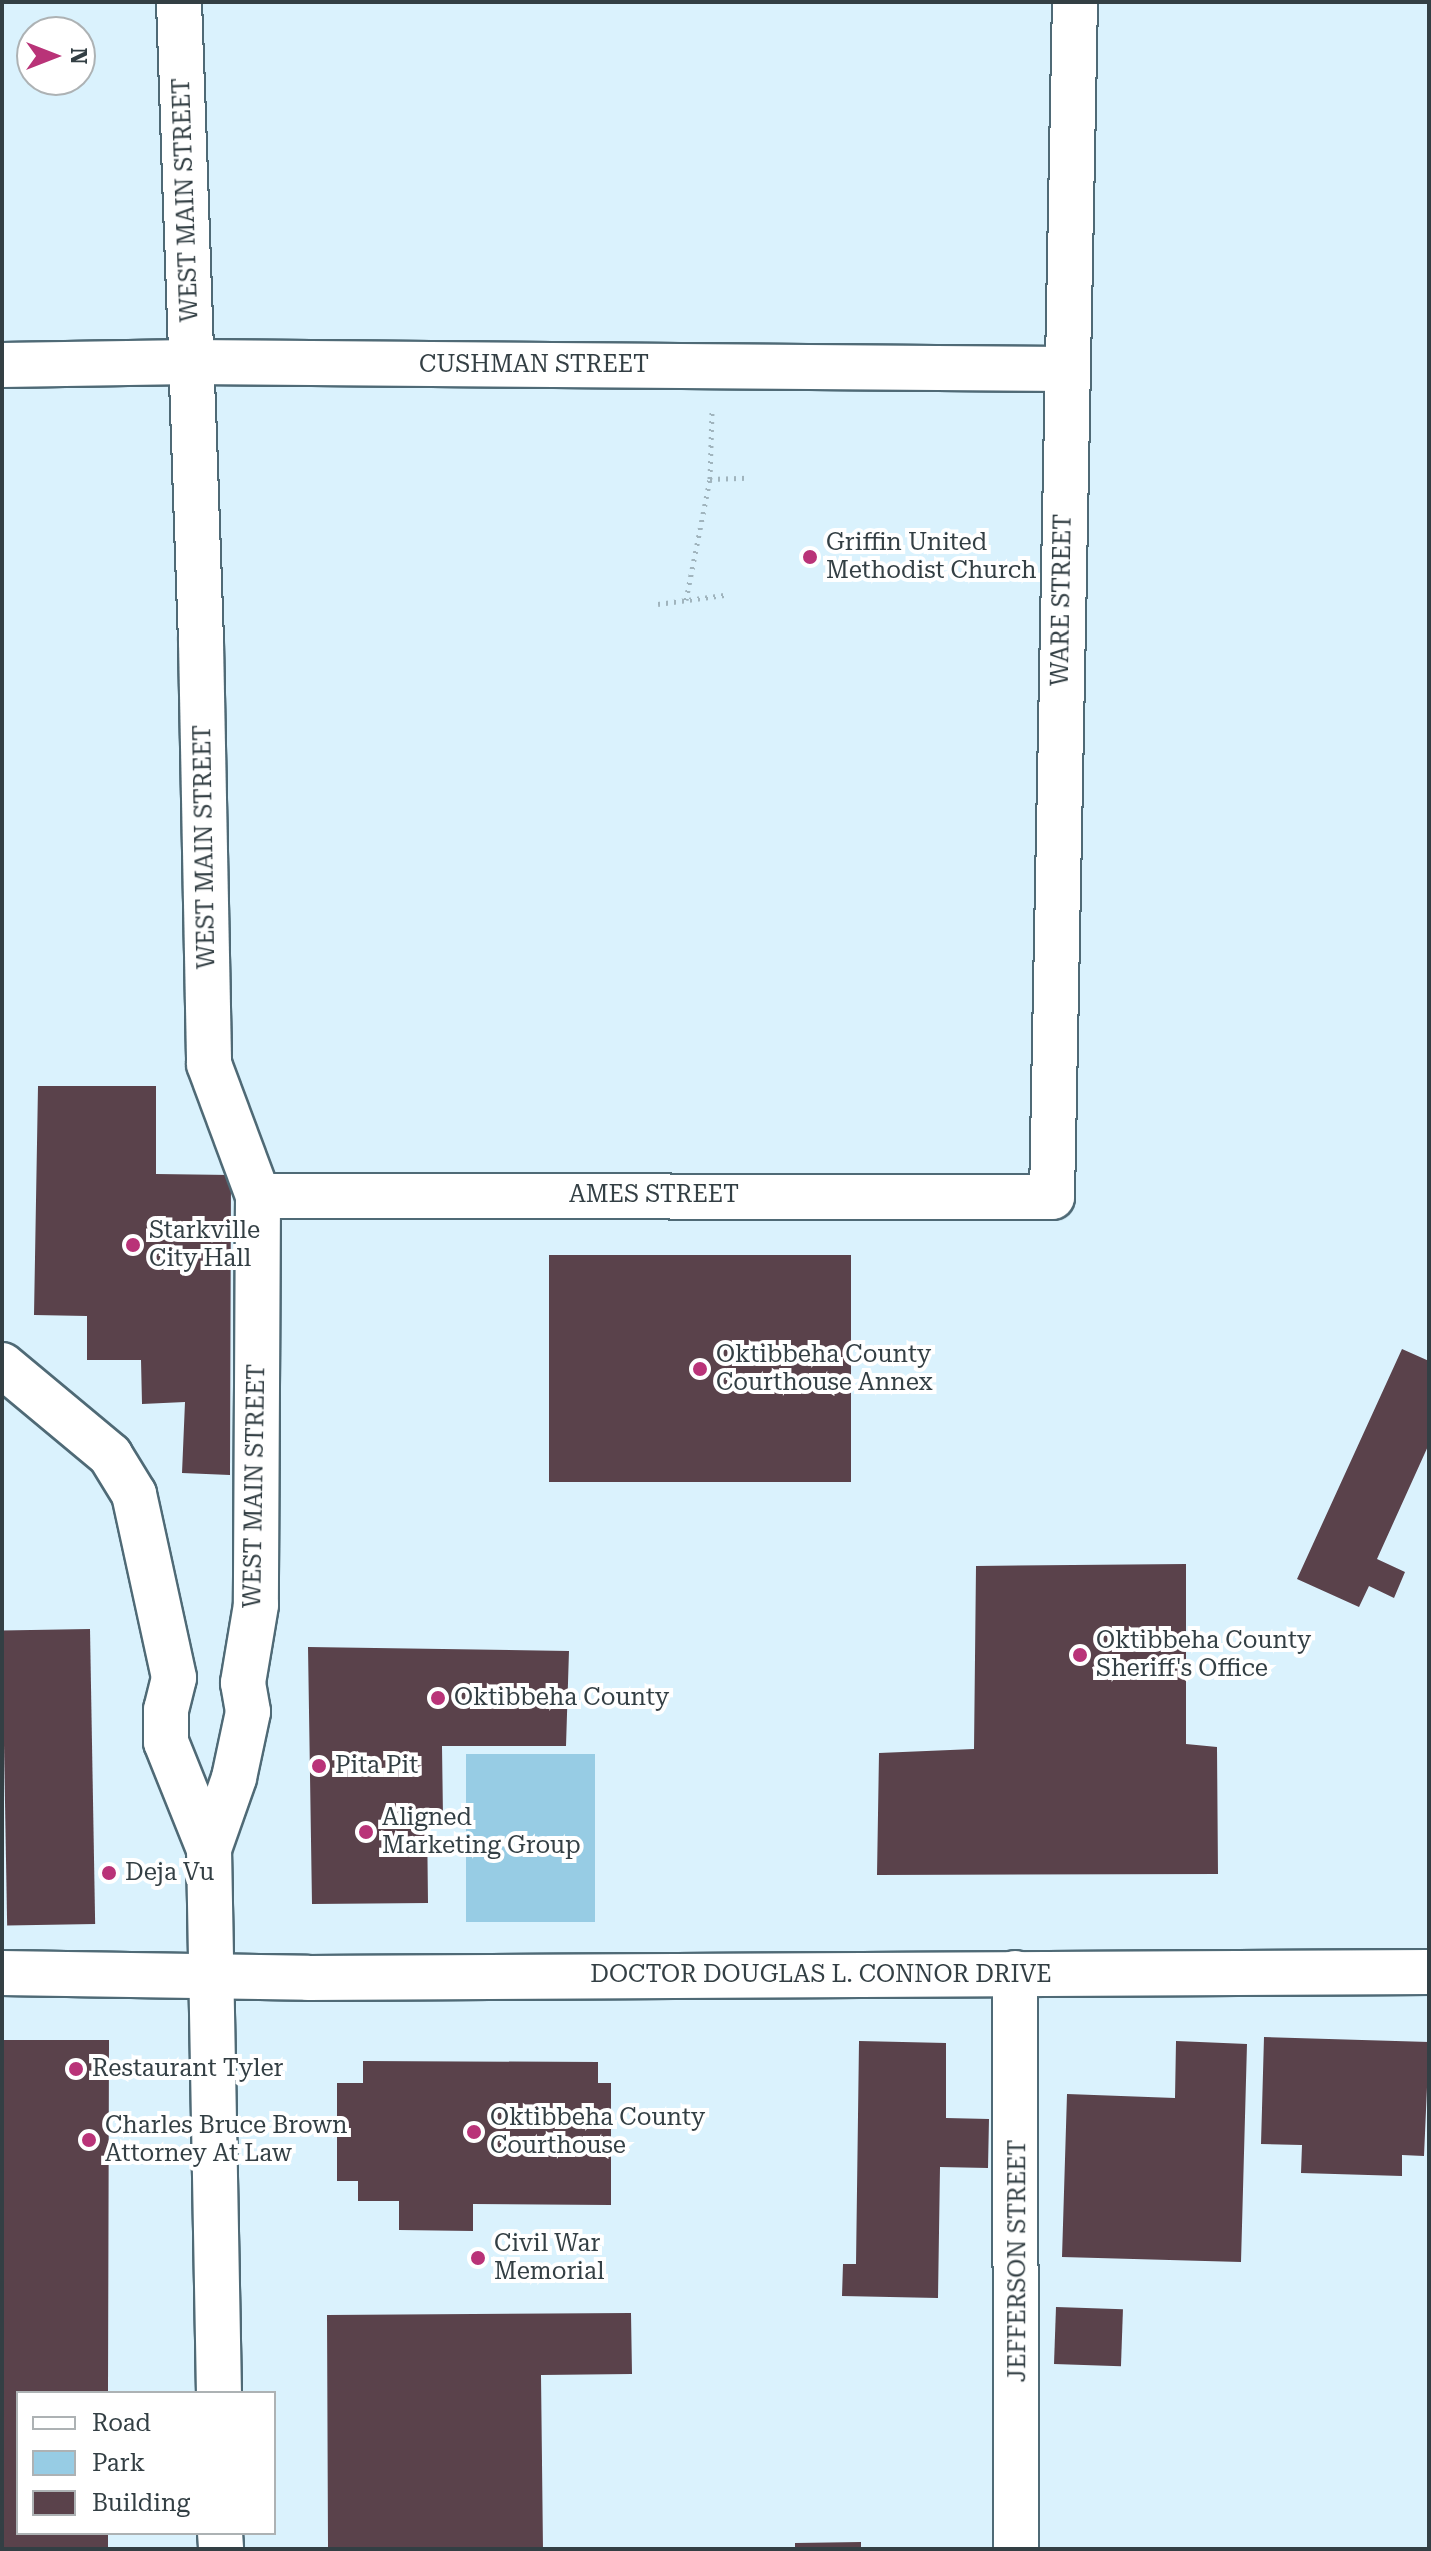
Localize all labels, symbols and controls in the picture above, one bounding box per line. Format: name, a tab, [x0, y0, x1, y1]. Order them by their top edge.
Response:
north arrow	[16, 16, 96, 96]
text: N	[66, 48, 91, 64]
street label: WEST MAIN STREET	[167, 77, 205, 323]
street label: CUSHMAN STREET	[419, 351, 649, 379]
street label: WARE STREET	[1046, 514, 1078, 686]
place label: Griffin United Methodist Church	[826, 529, 1037, 585]
marker: Griffin United Methodist Church	[801, 548, 819, 566]
street label: WEST MAIN STREET	[188, 725, 222, 969]
street label: AMES STREET	[569, 1181, 739, 1209]
place label: Starkville City Hall	[149, 1217, 260, 1273]
marker: Starkville City Hall	[124, 1236, 142, 1254]
place label: Oktibbeha County Courthouse Annex	[716, 1341, 932, 1397]
marker: Oktibbeha County Courthouse Annex	[691, 1360, 709, 1378]
street label: WEST MAIN STREET	[238, 1364, 272, 1608]
place label: Oktibbeha County Sheriff's Office	[1096, 1627, 1311, 1683]
marker: Oktibbeha County Sheriff's Office	[1071, 1646, 1089, 1664]
place label: Oktibbeha County	[454, 1684, 669, 1712]
marker: Oktibbeha County	[429, 1689, 447, 1707]
place label: Pita Pit	[335, 1752, 418, 1780]
marker: Pita Pit	[310, 1757, 328, 1775]
place label: Aligned Marketing Group	[382, 1804, 581, 1860]
marker: Aligned Marketing Group	[357, 1823, 375, 1841]
place label: Deja Vu	[125, 1859, 214, 1887]
marker: Deja Vu	[100, 1864, 118, 1882]
street label: DOCTOR DOUGLAS L. CONNOR DRIVE	[590, 1961, 1052, 1989]
place label: Restaurant Tyler	[92, 2055, 283, 2083]
marker: Restaurant Tyler	[67, 2060, 85, 2078]
place label: Oktibbeha County Courthouse	[490, 2104, 705, 2160]
place label: Charles Bruce Brown Attorney At Law	[105, 2112, 347, 2168]
marker: Oktibbeha County Courthouse	[465, 2123, 483, 2141]
marker: Charles Bruce Brown Attorney At Law	[80, 2131, 98, 2149]
street label: JEFFERSON STREET	[1004, 2140, 1032, 2382]
place label: Civil War Memorial	[494, 2230, 604, 2286]
marker: Civil War Memorial	[469, 2249, 487, 2267]
legend	[16, 2391, 276, 2535]
text: Road	[92, 2409, 151, 2437]
text: Park	[92, 2449, 145, 2477]
text: Building	[92, 2489, 190, 2517]

